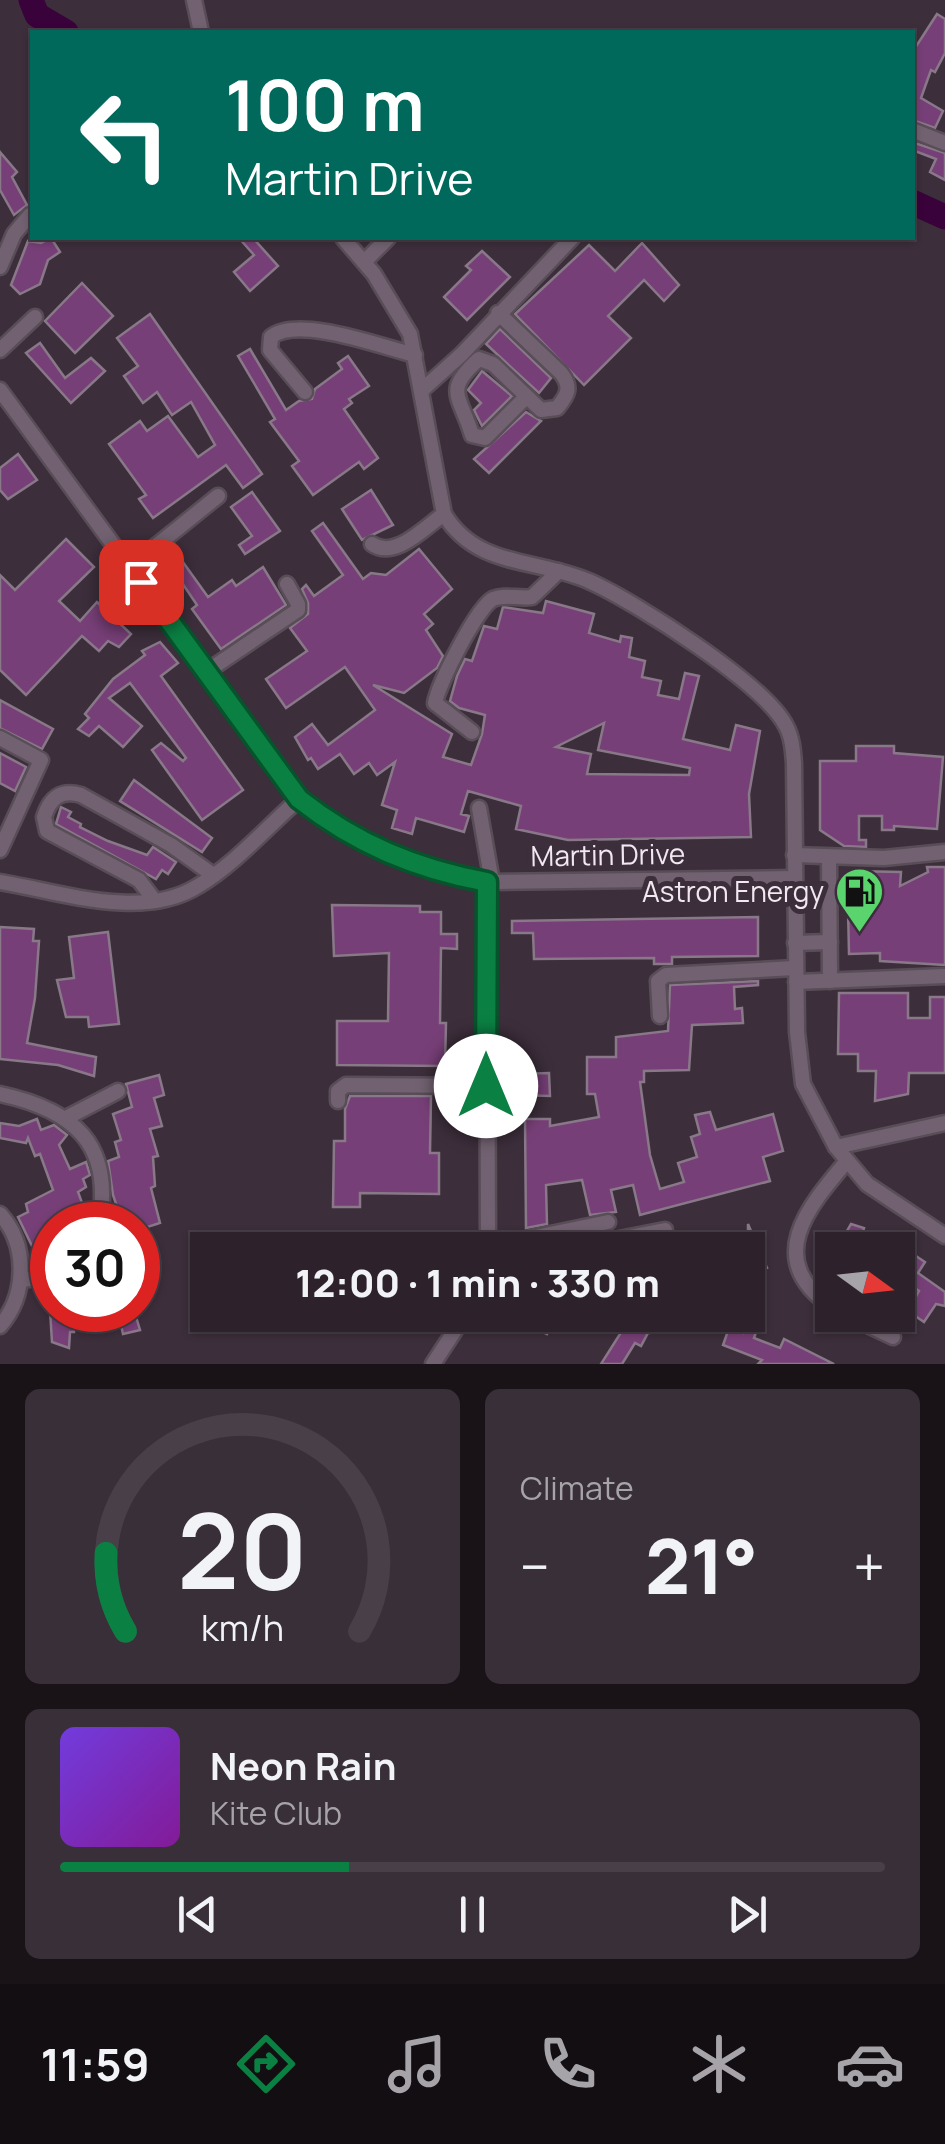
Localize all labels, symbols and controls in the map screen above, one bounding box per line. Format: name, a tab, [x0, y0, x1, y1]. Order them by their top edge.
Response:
text: 100 m	[225, 56, 425, 152]
icon: left	[60, 70, 190, 200]
text: Martin Drive	[225, 147, 474, 209]
pin	[99, 540, 184, 625]
icon: arrive	[114, 555, 169, 610]
street label: Martin Drive	[530, 834, 686, 874]
fuel station icon: Astron Energy	[833, 866, 885, 934]
place label: Astron Energy	[642, 872, 824, 910]
position arrow	[434, 1034, 538, 1138]
speed limit sign: 30	[30, 1202, 160, 1332]
north arrow	[815, 1232, 915, 1332]
map controls	[815, 1232, 915, 1332]
text: 12:00 · 1 min · 330 m	[295, 1256, 660, 1308]
text: Climate	[520, 1466, 634, 1510]
text: 20	[177, 1478, 308, 1620]
text: 21°	[645, 1514, 758, 1617]
text: −	[520, 1528, 550, 1604]
text: +	[853, 1528, 885, 1604]
text: km/h	[201, 1603, 284, 1652]
text: Neon Rain	[210, 1739, 396, 1791]
text: Kite Club	[210, 1791, 342, 1835]
icon: previous	[170, 1887, 225, 1942]
icon: pause	[445, 1887, 500, 1942]
icon: next	[720, 1887, 775, 1942]
icon: directions	[231, 2029, 301, 2099]
icon: music	[382, 2029, 452, 2099]
icon: phone	[533, 2029, 603, 2099]
icon: climate	[684, 2029, 754, 2099]
icon: car	[835, 2029, 905, 2099]
text: 11:59	[40, 2033, 150, 2095]

